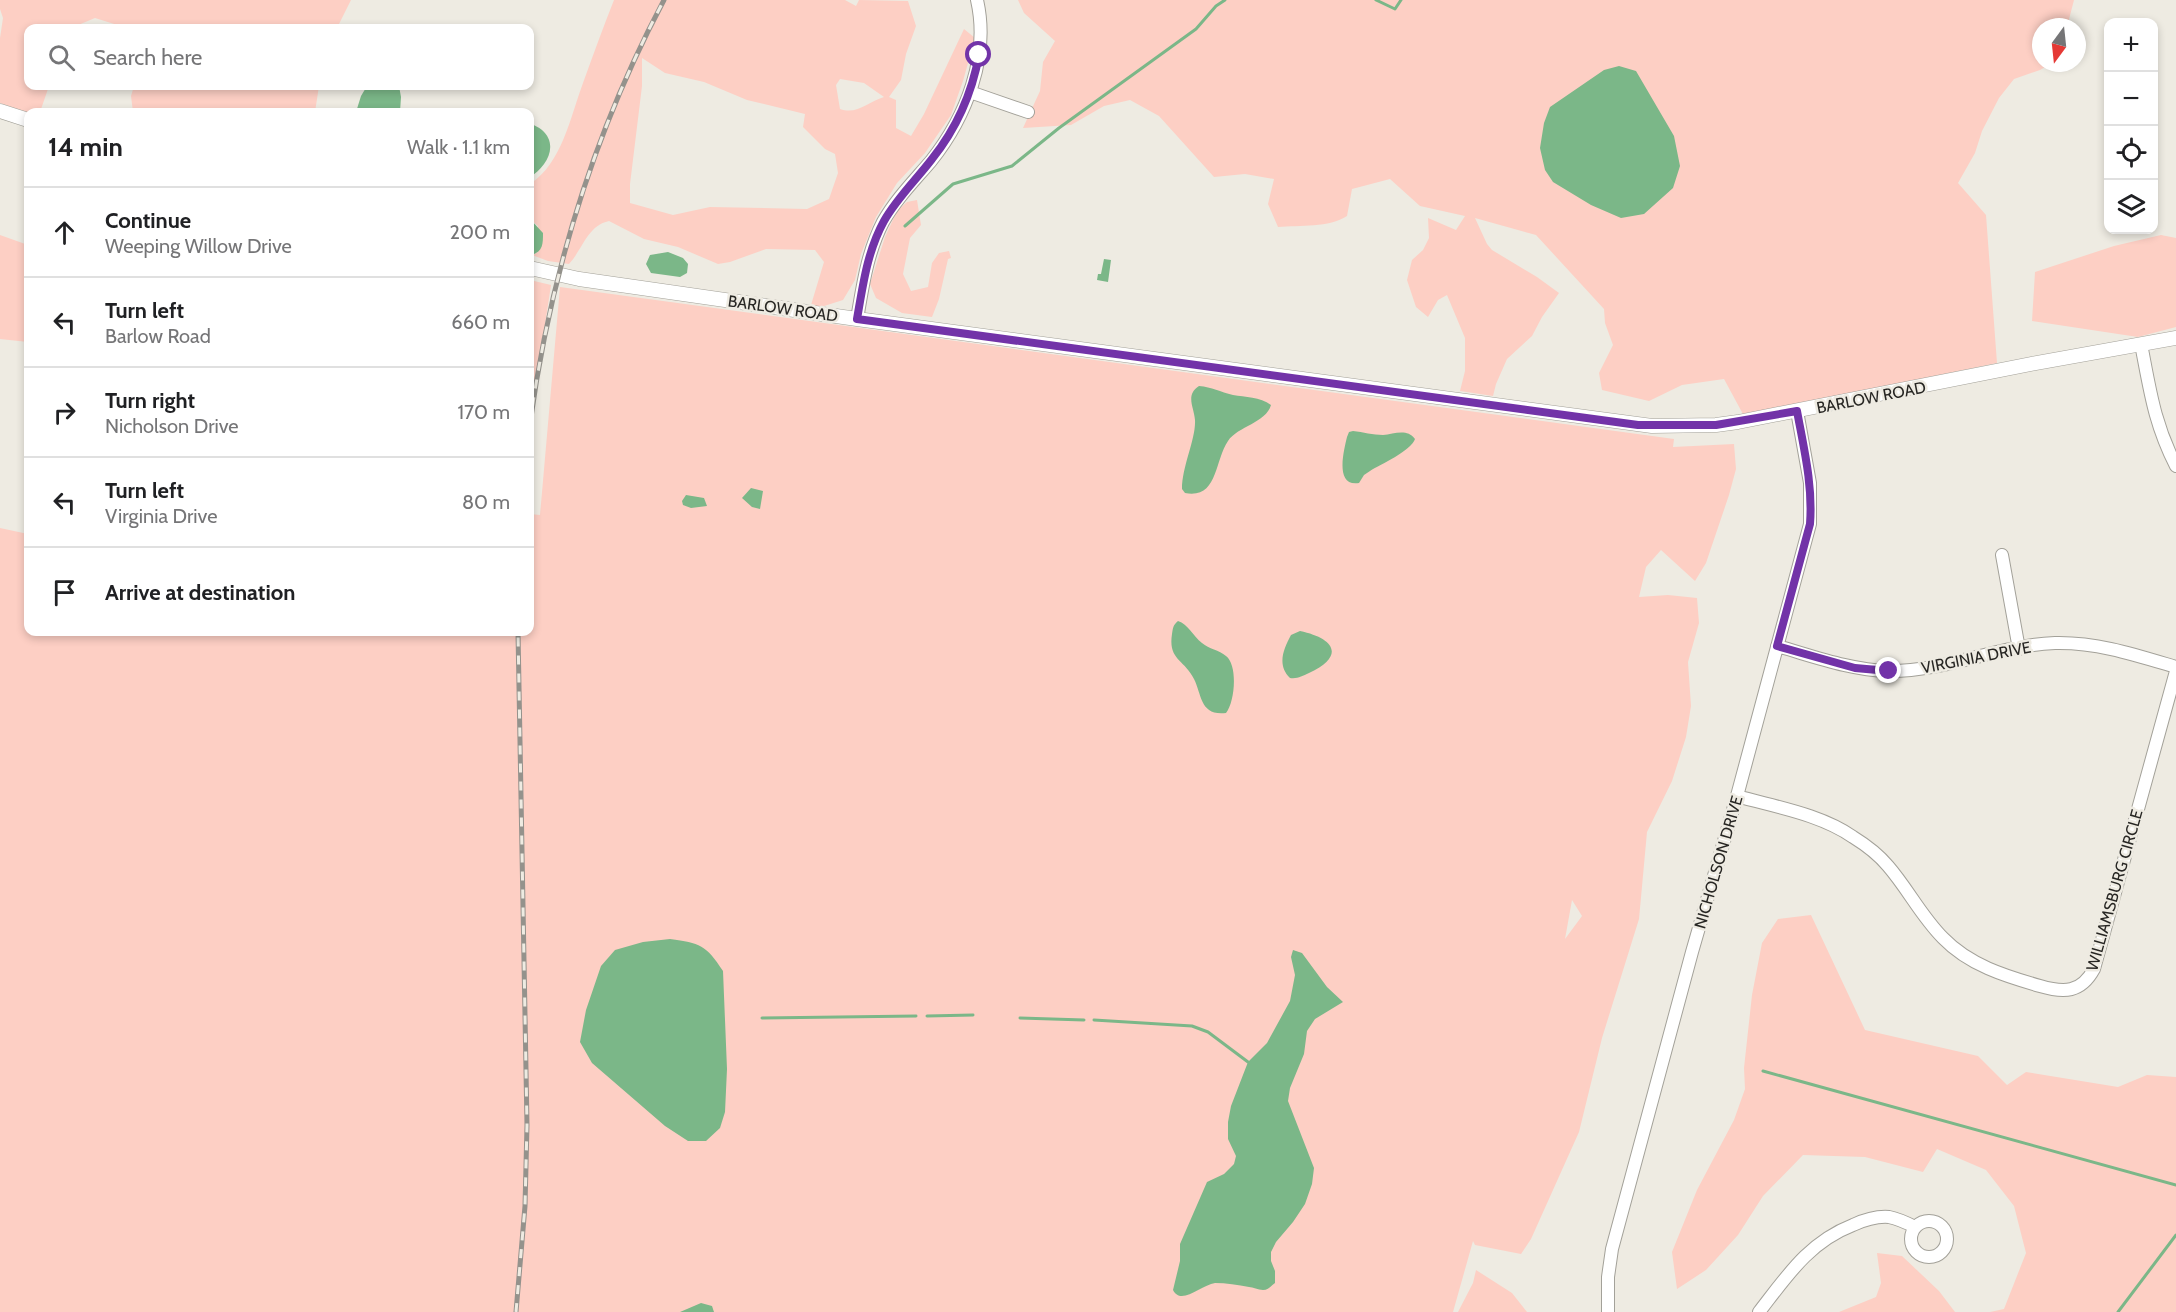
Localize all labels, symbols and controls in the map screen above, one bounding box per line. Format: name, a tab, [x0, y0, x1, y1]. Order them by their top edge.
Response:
north arrow	[2032, 18, 2086, 72]
map controls	[2104, 18, 2158, 234]
button: +	[2104, 18, 2158, 72]
search box	[24, 24, 534, 90]
icon: search	[45, 41, 78, 74]
route start	[965, 41, 991, 67]
text: Search here	[93, 44, 202, 71]
button: −	[2104, 72, 2158, 126]
button: locate	[2104, 126, 2158, 180]
text: 14 min	[48, 131, 123, 163]
text: Walk · 1.1 km	[407, 135, 510, 159]
button: layers	[2104, 180, 2158, 234]
text: Continue	[105, 207, 191, 234]
icon: ahead	[48, 216, 81, 249]
text: 200 m	[450, 220, 510, 244]
text: Weeping Willow Drive	[105, 234, 292, 258]
street label: BARLOW ROAD	[727, 291, 839, 326]
text: Turn left	[105, 297, 184, 324]
icon: left	[48, 306, 81, 339]
text: 660 m	[451, 310, 510, 334]
text: Barlow Road	[105, 324, 211, 348]
street label: BARLOW ROAD	[1815, 378, 1927, 417]
text: Turn right	[105, 387, 195, 414]
icon: right	[48, 396, 81, 429]
text: 170 m	[458, 400, 510, 424]
text: Nicholson Drive	[105, 414, 239, 438]
text: Turn left	[105, 477, 184, 504]
icon: left	[48, 486, 81, 519]
text: 80 m	[462, 490, 510, 514]
text: Virginia Drive	[105, 504, 217, 528]
icon: arrive	[48, 576, 81, 609]
text: Arrive at destination	[105, 579, 295, 606]
street label: VIRGINIA DRIVE	[1920, 638, 2033, 677]
route end	[1875, 657, 1901, 683]
street label: NICHOLSON DRIVE	[1690, 793, 1747, 931]
street label: WILLIAMSBURG CIRCLE	[2082, 807, 2147, 973]

